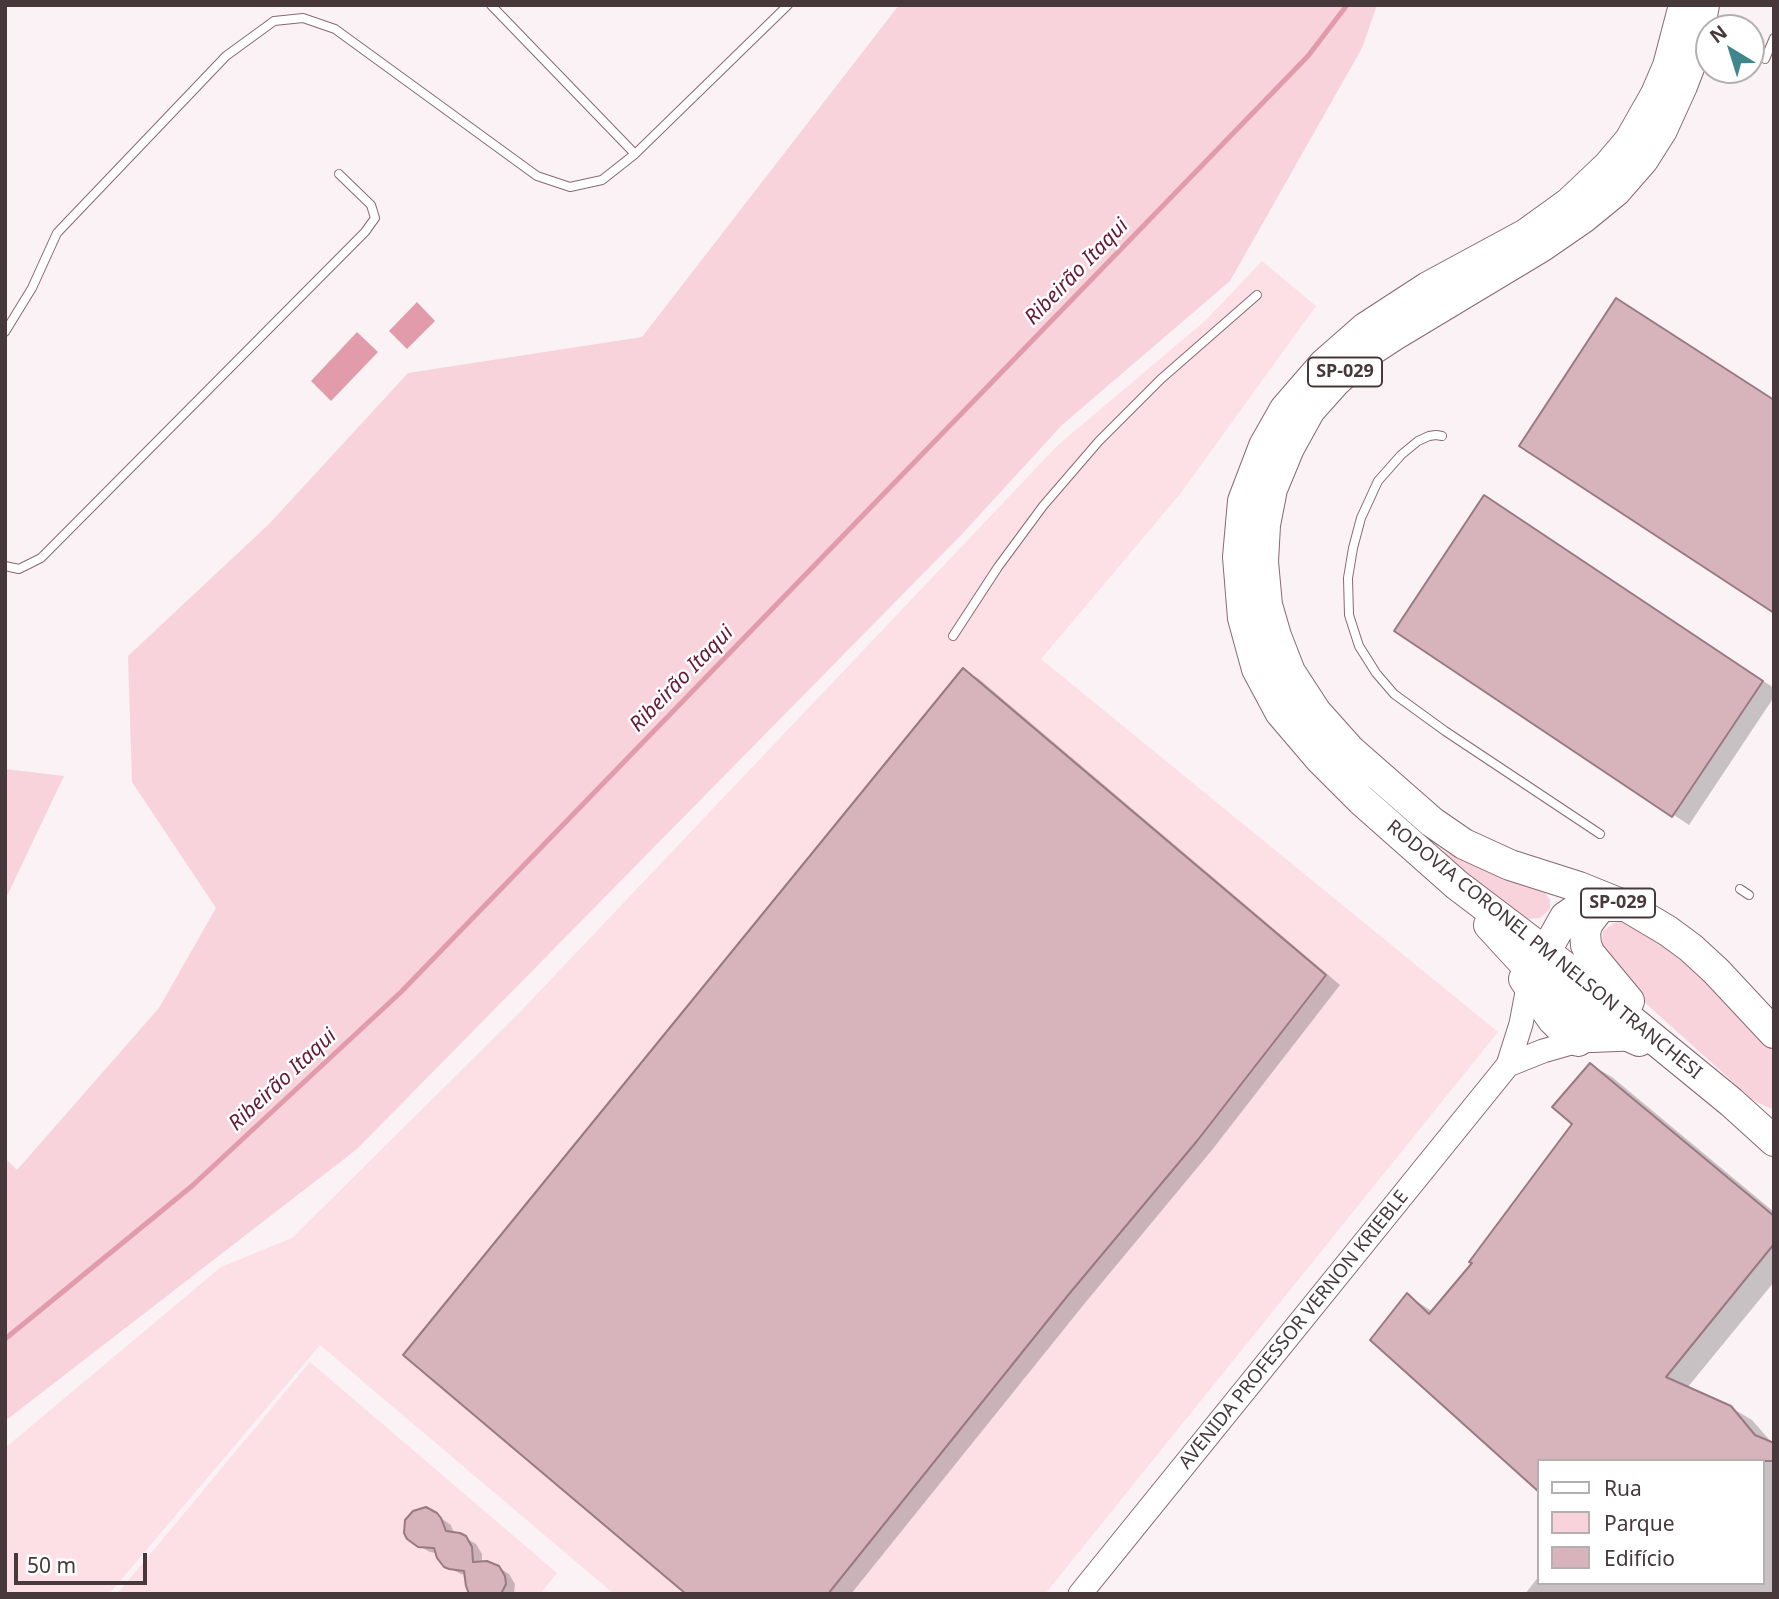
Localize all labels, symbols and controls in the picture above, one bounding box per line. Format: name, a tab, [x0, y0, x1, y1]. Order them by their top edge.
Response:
north arrow	[1695, 14, 1765, 84]
text: N	[1704, 19, 1732, 49]
water label: Ribeirão Itaqui	[1020, 214, 1134, 330]
road number: SP-029	[1308, 358, 1382, 386]
water label: Ribeirão Itaqui	[625, 621, 739, 737]
street label: RODOVIA CORONEL PM NELSON TRANCHESI	[1382, 816, 1706, 1084]
road number: SP-029	[1581, 888, 1655, 918]
water label: Ribeirão Itaqui	[224, 1024, 342, 1136]
street label: AVENIDA PROFESSOR VERNON KRIEBLE	[1174, 1186, 1414, 1474]
legend	[1538, 1459, 1765, 1585]
text: Rua	[1604, 1474, 1642, 1502]
text: Parque	[1604, 1509, 1674, 1537]
scale bar	[18, 1540, 150, 1584]
text: Edifício	[1604, 1544, 1675, 1572]
text: 50 m	[27, 1551, 76, 1579]

